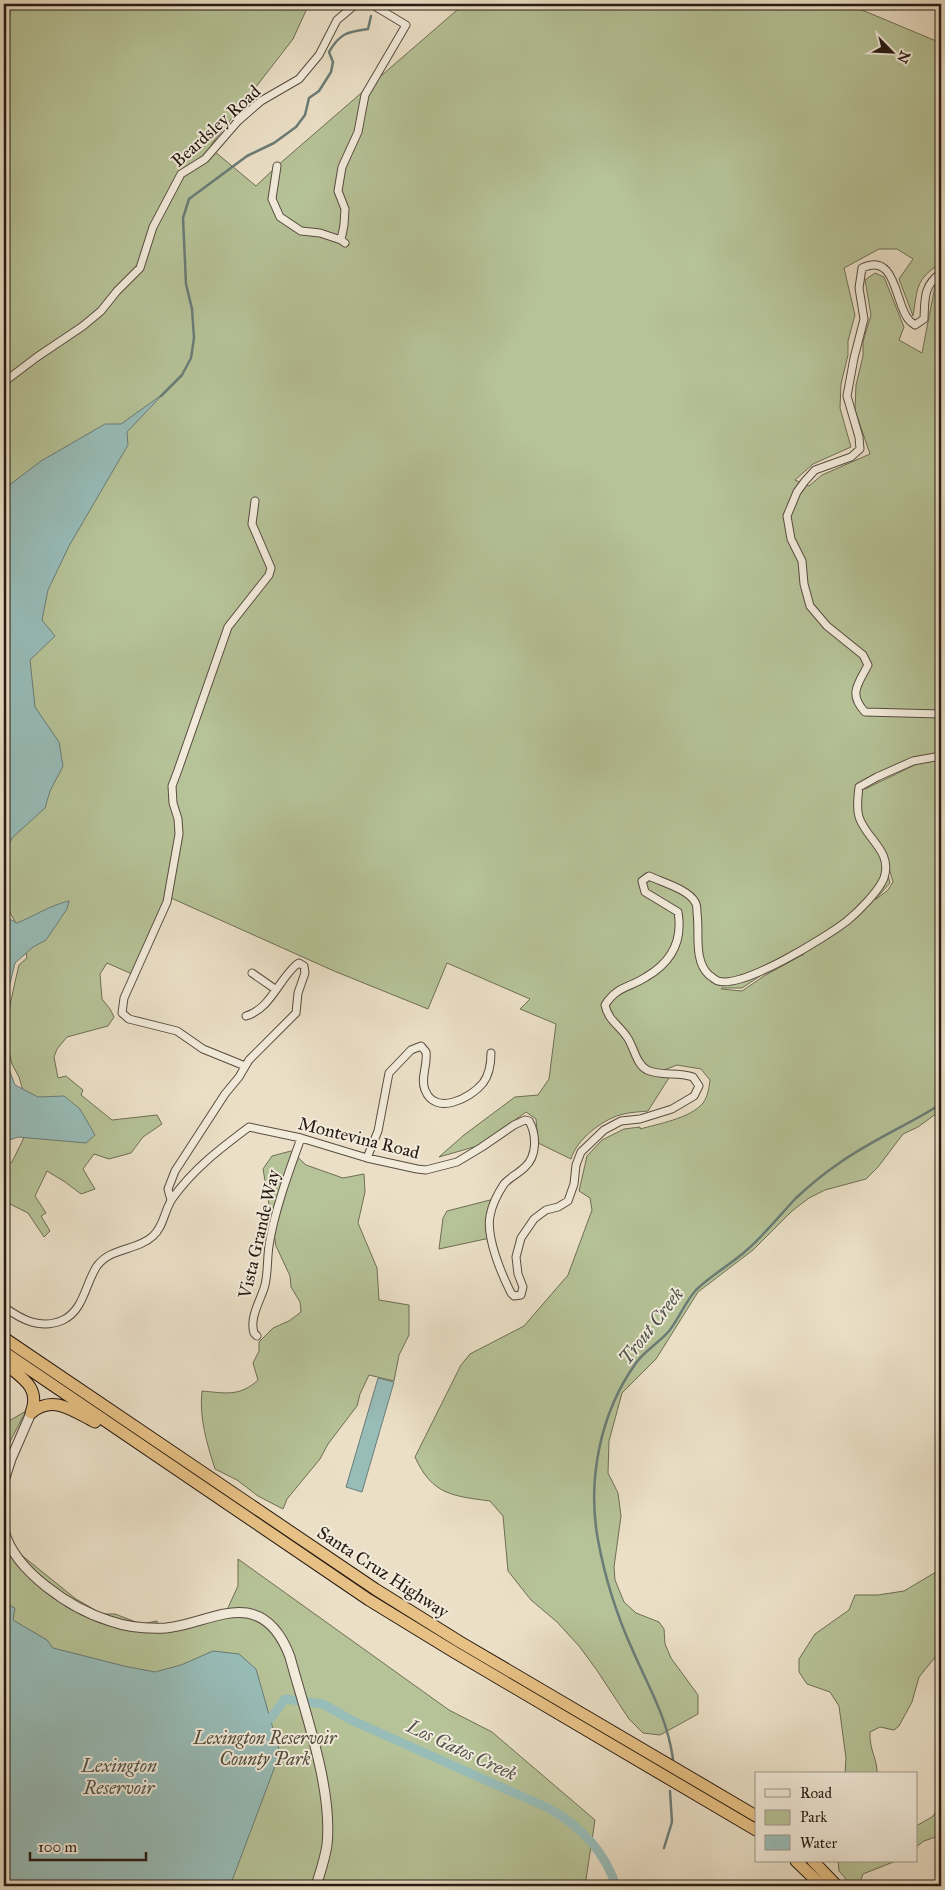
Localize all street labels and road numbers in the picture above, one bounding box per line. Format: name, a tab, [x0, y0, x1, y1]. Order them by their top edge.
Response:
street label: Beardsley Road	[167, 80, 265, 172]
street label: Montevina Road	[296, 1112, 422, 1164]
street label: Vista Grande Way	[233, 1167, 285, 1302]
street label: Santa Cruz Highway	[312, 1521, 453, 1624]

